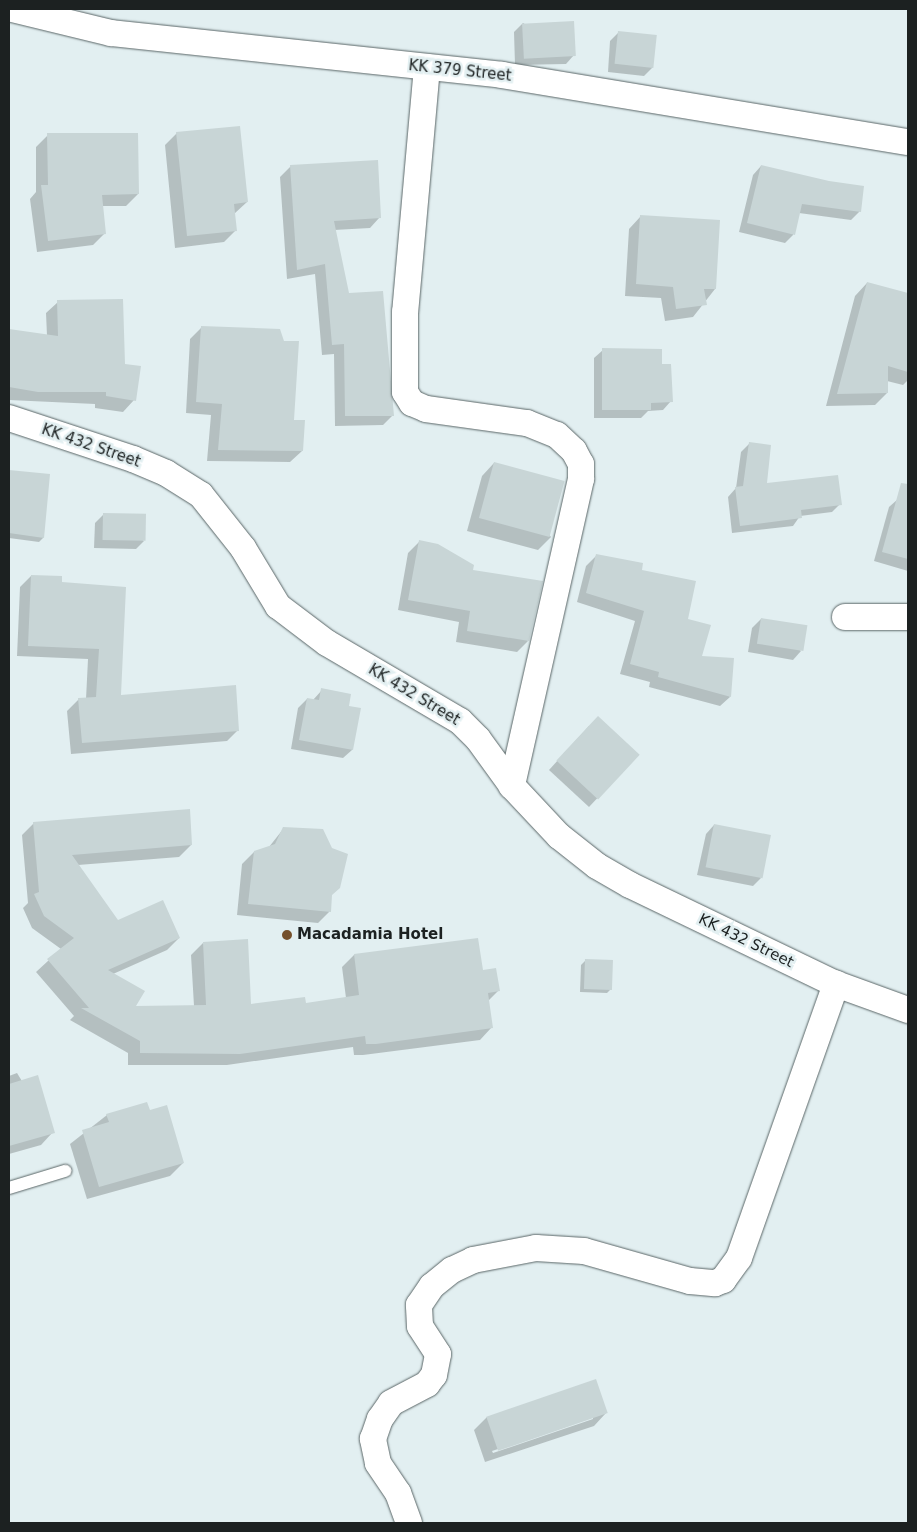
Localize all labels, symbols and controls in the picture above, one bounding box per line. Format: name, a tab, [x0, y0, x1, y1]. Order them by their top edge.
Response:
street label: KK 379 Street	[408, 57, 512, 85]
street label: KK 432 Street	[39, 421, 143, 471]
street label: KK 432 Street	[365, 661, 463, 729]
street label: KK 432 Street	[696, 910, 796, 972]
place label: Macadamia Hotel	[297, 926, 443, 944]
marker: Macadamia Hotel	[281, 929, 293, 941]

